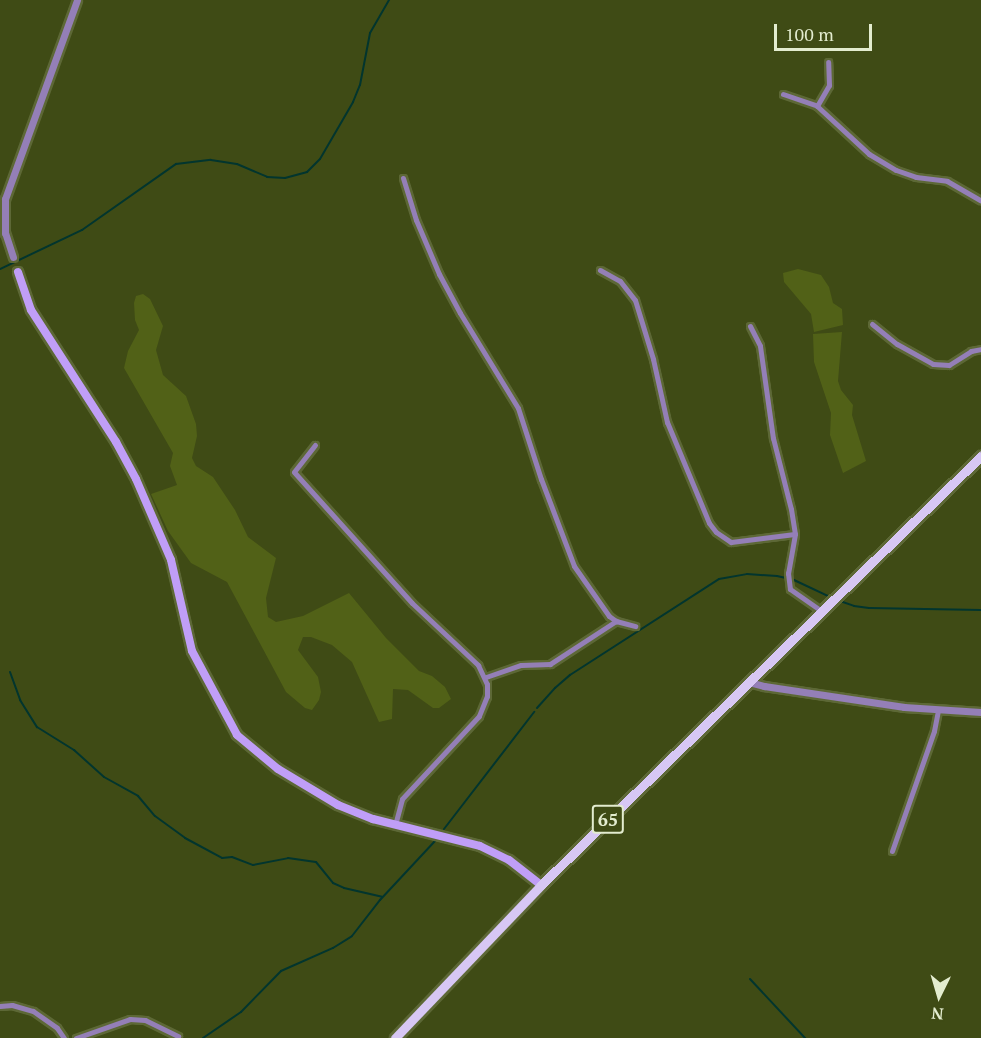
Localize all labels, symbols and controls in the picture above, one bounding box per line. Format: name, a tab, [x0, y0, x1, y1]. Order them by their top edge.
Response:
scale bar	[777, 12, 874, 50]
text: 100 m	[785, 22, 834, 46]
road number: 65	[592, 804, 624, 834]
north arrow	[909, 966, 969, 1026]
text: N	[930, 1002, 944, 1025]

